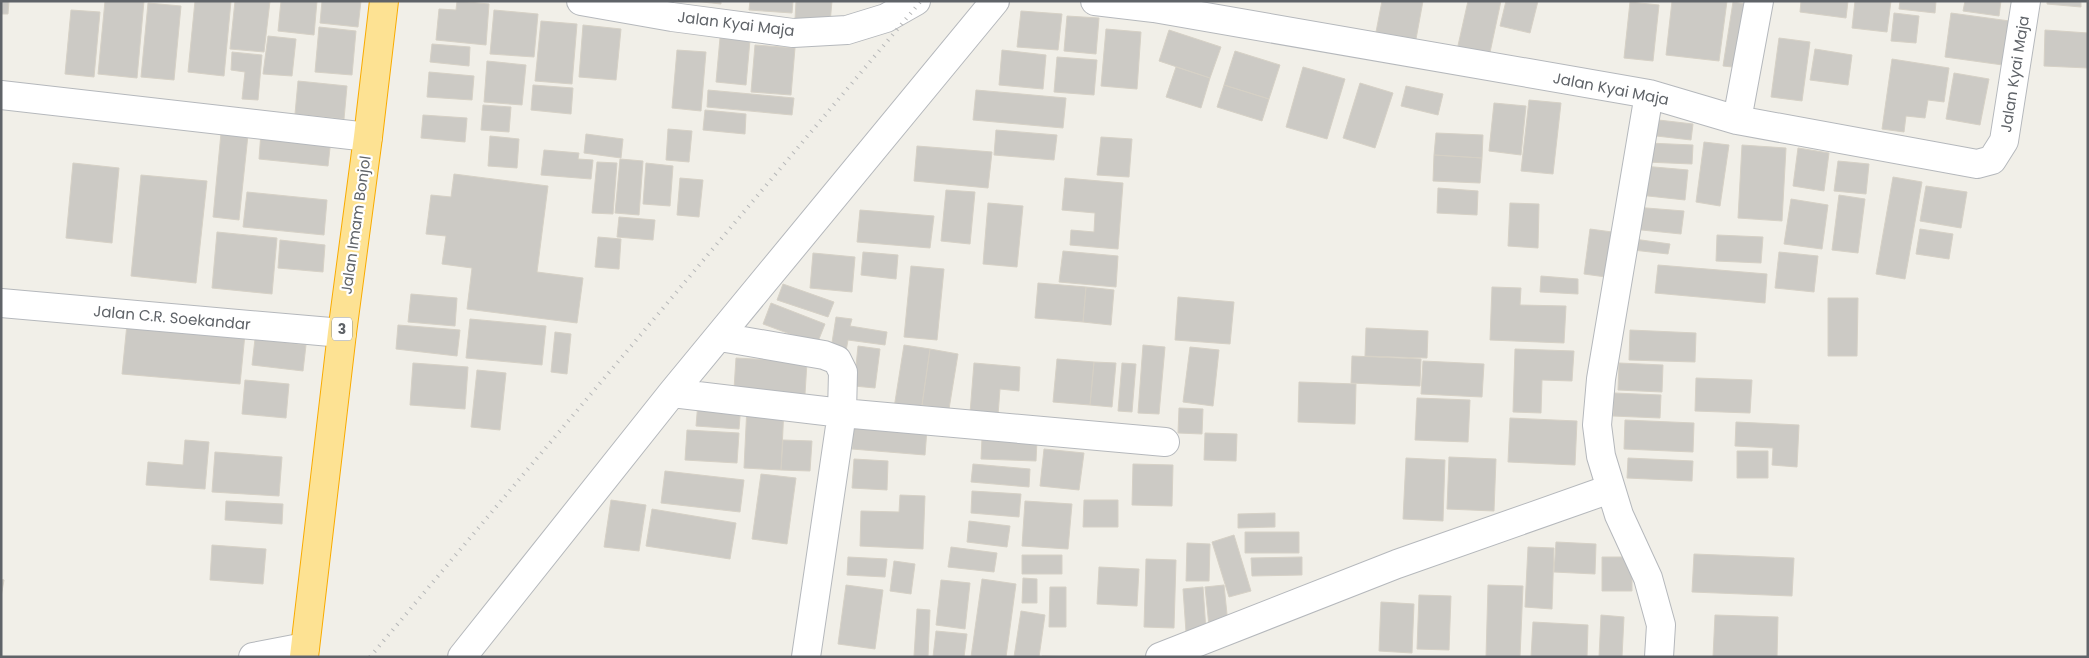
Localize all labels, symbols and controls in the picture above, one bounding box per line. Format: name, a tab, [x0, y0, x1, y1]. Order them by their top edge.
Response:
street label: Jalan Kyai Maja	[676, 6, 796, 41]
street label: Jalan Kyai Maja	[1995, 14, 2034, 134]
street label: Jalan Kyai Maja	[1551, 67, 1671, 110]
street label: Jalan Imam Bonjol	[335, 154, 376, 296]
street label: Jalan C.R. Soekandar	[93, 300, 252, 335]
road number: 3	[332, 318, 352, 340]

